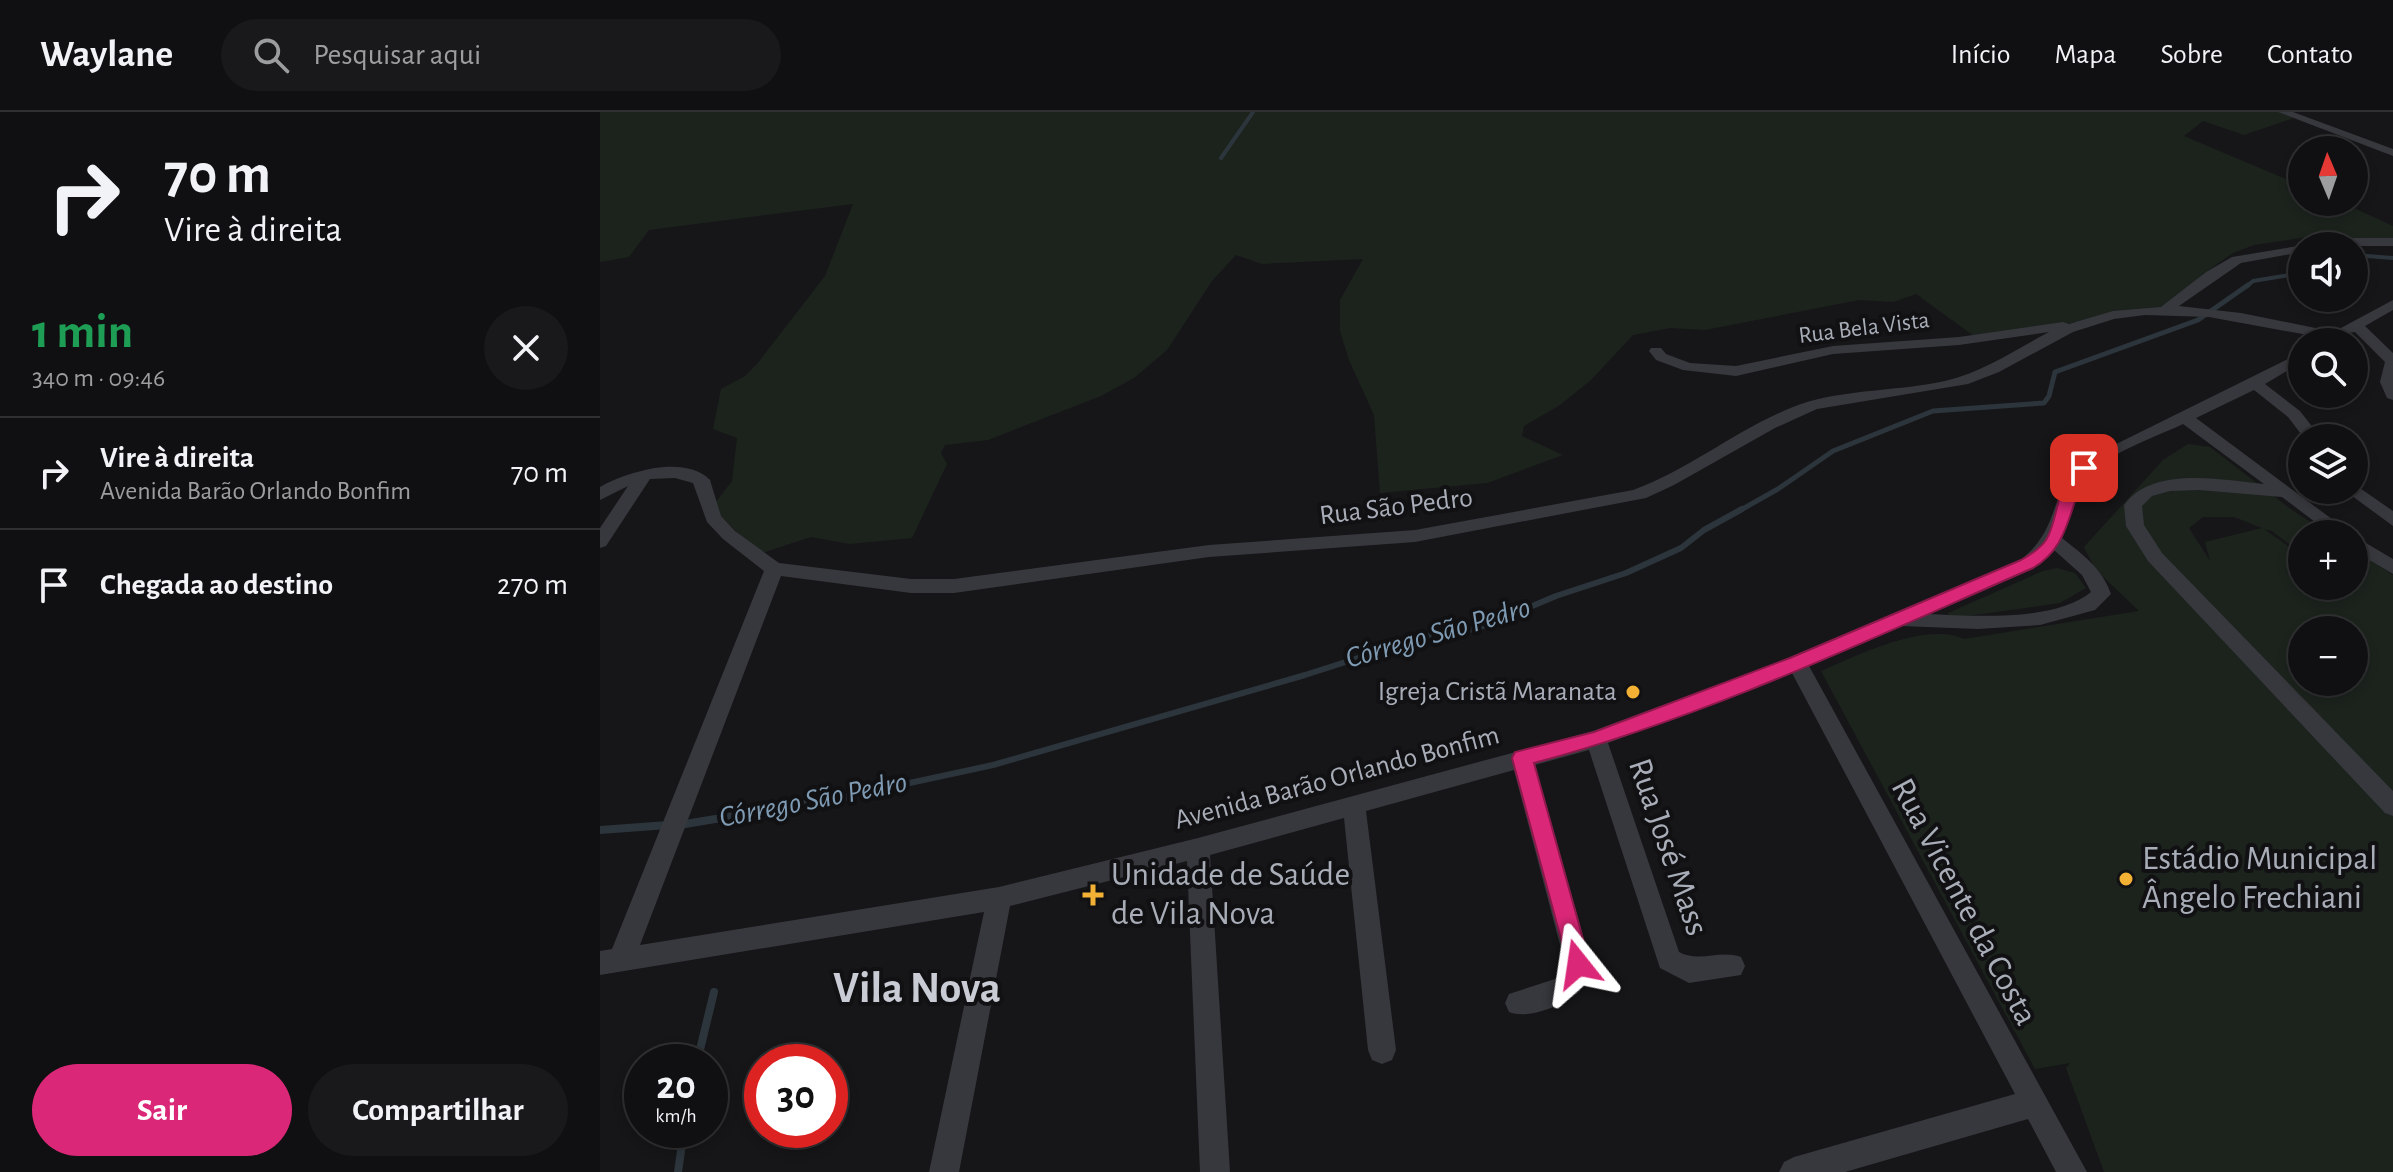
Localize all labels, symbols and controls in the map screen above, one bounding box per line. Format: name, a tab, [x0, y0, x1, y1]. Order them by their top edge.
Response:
search box	[221, 19, 781, 91]
icon: search	[249, 33, 293, 77]
text: Waylane	[40, 36, 173, 74]
text: Pesquisar aqui	[313, 40, 481, 70]
text: Início	[1951, 41, 2011, 69]
text: Mapa	[2055, 41, 2116, 69]
text: Sobre	[2160, 41, 2223, 69]
text: Contato	[2267, 41, 2353, 69]
north arrow	[2288, 136, 2368, 216]
map controls	[2288, 136, 2368, 696]
icon: right	[32, 144, 136, 248]
text: 70 m	[164, 147, 271, 203]
text: Vire à direita	[164, 212, 342, 248]
button: sound	[2288, 232, 2368, 312]
button: close	[484, 306, 568, 390]
street label: Rua Bela Vista	[1797, 308, 1931, 348]
text: 1 min	[32, 309, 133, 357]
button: search	[2288, 328, 2368, 408]
text: 340 m · 09:46	[32, 365, 165, 391]
button: layers	[2288, 424, 2368, 504]
pin	[2050, 434, 2118, 502]
text: Vire à direita	[100, 443, 254, 473]
icon: arrive	[2062, 446, 2106, 490]
icon: right	[32, 451, 76, 495]
text: 70 m	[511, 458, 568, 488]
text: Avenida Barão Orlando Bonfim	[100, 478, 411, 504]
street label: Rua São Pedro	[1318, 484, 1474, 530]
button: +	[2288, 520, 2368, 600]
icon: arrive	[32, 563, 76, 607]
text: Chegada ao destino	[100, 570, 333, 600]
text: 270 m	[497, 570, 568, 600]
water label: Córrego São Pedro	[1342, 592, 1534, 674]
button: −	[2288, 616, 2368, 696]
place label: Igreja Cristã Maranata	[1378, 678, 1617, 706]
marker: Igreja Cristã Maranata	[1624, 683, 1642, 701]
street label: Avenida Barão Orlando Bonfim	[1172, 721, 1502, 835]
street label: Rua José Mass	[1622, 754, 1714, 940]
water label: Córrego São Pedro	[717, 767, 909, 833]
street label: Rua Vicente da Costa	[1885, 773, 2043, 1031]
place label: Estádio Municipal Ângelo Frechiani	[2142, 842, 2377, 915]
place label: Unidade de Saúde de Vila Nova	[1111, 858, 1350, 931]
marker: Estádio Municipal Ângelo Frechiani	[2117, 870, 2135, 888]
marker: Unidade de Saúde de Vila Nova	[1082, 884, 1104, 906]
position arrow	[1536, 922, 1620, 1006]
district label: Vila Nova	[833, 967, 1001, 1011]
speed limit sign: 30	[744, 1044, 848, 1148]
button: Sair	[32, 1064, 292, 1156]
button: Compartilhar	[308, 1064, 568, 1156]
text: 20	[656, 1066, 696, 1106]
text: km/h	[655, 1106, 697, 1126]

